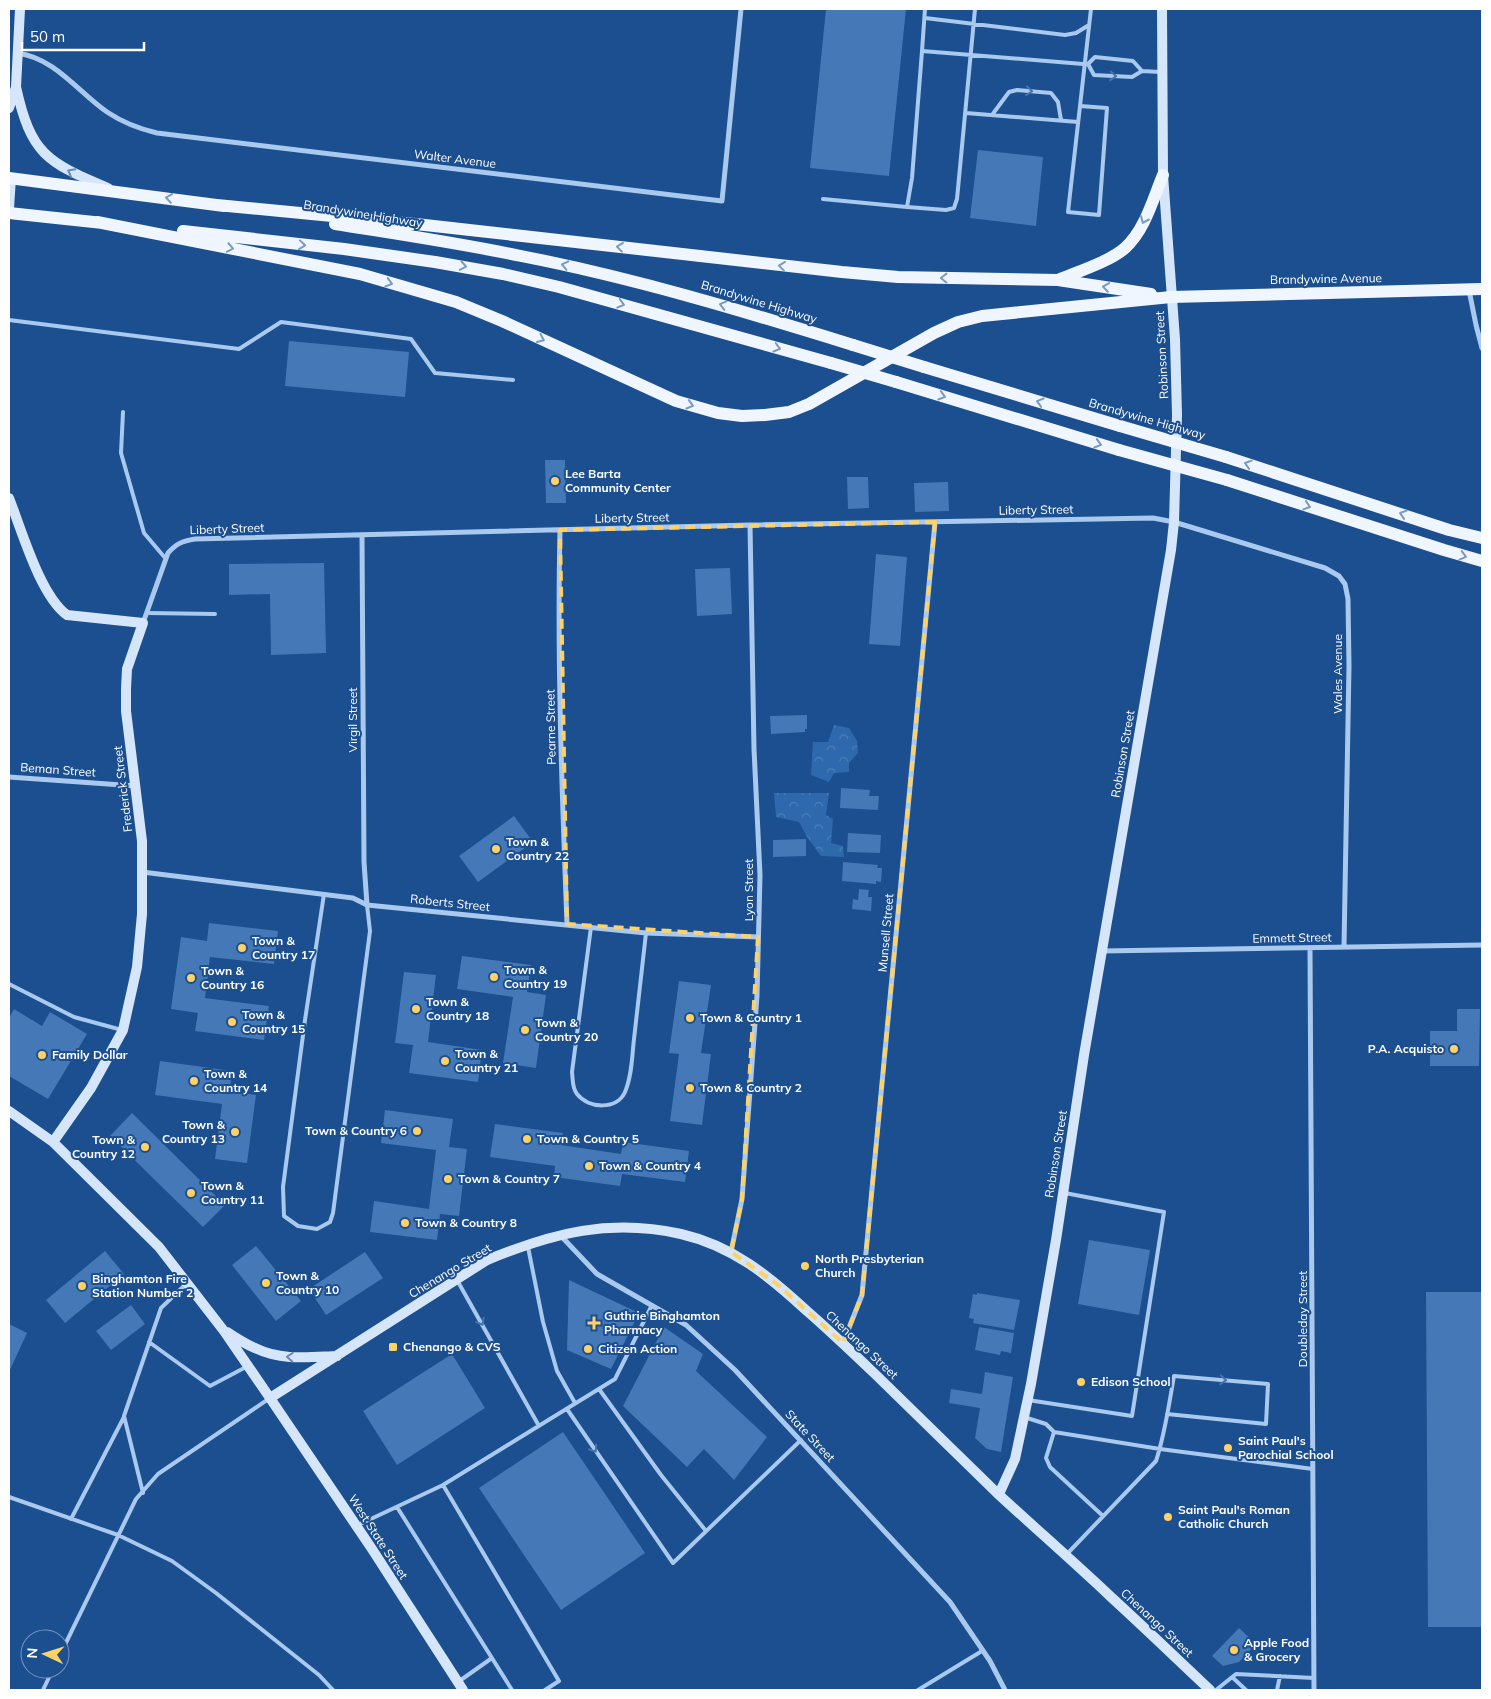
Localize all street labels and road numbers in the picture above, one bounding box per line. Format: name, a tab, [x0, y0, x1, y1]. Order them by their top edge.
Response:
street label: Walter Avenue	[413, 146, 497, 171]
street label: Brandywine Highway	[302, 197, 424, 230]
street label: Brandywine Avenue	[1270, 270, 1382, 287]
street label: Brandywine Highway	[699, 277, 820, 326]
street label: Robinson Street	[1152, 311, 1171, 399]
street label: Brandywine Highway	[1087, 395, 1208, 443]
street label: Liberty Street	[998, 501, 1073, 518]
street label: Liberty Street	[594, 509, 669, 526]
street label: Liberty Street	[189, 520, 265, 537]
street label: Wales Avenue	[1330, 634, 1345, 714]
street label: Virgil Street	[345, 688, 360, 752]
street label: Pearne Street	[542, 689, 559, 765]
street label: Robinson Street	[1107, 709, 1138, 799]
street label: Frederick Street	[110, 745, 135, 833]
street label: Beman Street	[20, 759, 96, 780]
street label: Lyon Street	[741, 859, 756, 921]
street label: Roberts Street	[410, 891, 491, 914]
street label: Munsell Street	[875, 893, 896, 973]
street label: Emmett Street	[1252, 929, 1332, 946]
street label: Robinson Street	[1041, 1109, 1070, 1199]
street label: Chenango Street	[406, 1240, 494, 1301]
street label: Doubleday Street	[1295, 1271, 1310, 1367]
street label: Chenango Street	[823, 1307, 902, 1382]
street label: State Street	[782, 1406, 838, 1465]
street label: West State Street	[345, 1491, 411, 1582]
street label: Chenango Street	[1118, 1585, 1197, 1660]

